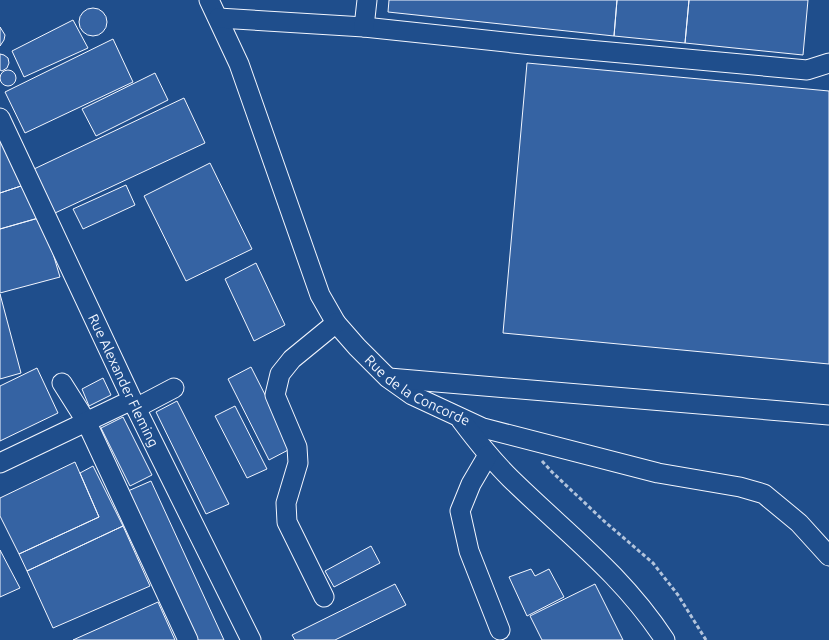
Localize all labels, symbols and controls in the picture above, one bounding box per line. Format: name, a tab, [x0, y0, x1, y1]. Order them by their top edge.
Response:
street label: Rue Alexander Fleming	[85, 311, 162, 449]
street label: Rue de la Concorde	[362, 352, 472, 429]

